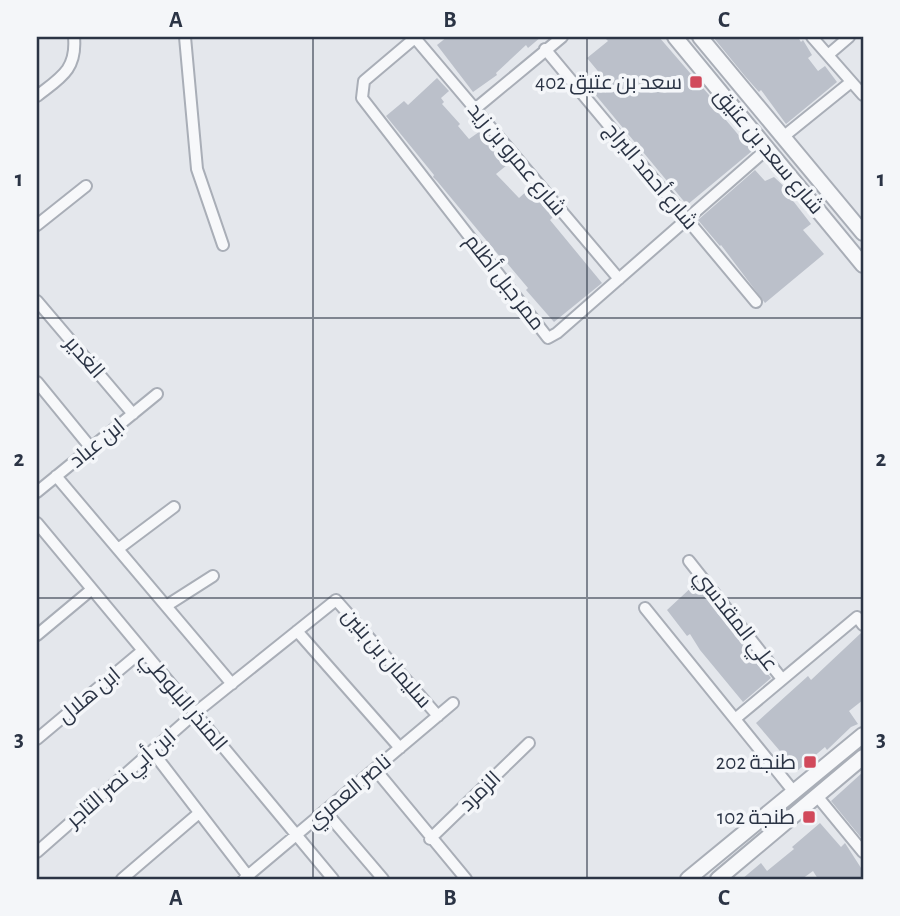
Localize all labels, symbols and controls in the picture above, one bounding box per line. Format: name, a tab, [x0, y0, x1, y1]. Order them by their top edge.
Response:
text: A	[169, 9, 183, 32]
text: B	[443, 9, 457, 32]
text: C	[718, 9, 730, 32]
place label: سعد بن عتيق 402	[535, 72, 682, 95]
marker: سعد بن عتيق 402	[688, 74, 704, 90]
street label: شارع سعد بن عتيق	[708, 84, 827, 220]
street label: شارع عمرو بن زيد	[461, 99, 570, 222]
street label: شارع أحمد البراج	[598, 117, 703, 236]
text: 1	[15, 168, 23, 191]
text: 1	[877, 168, 885, 191]
street label: ممر جبل أظلم	[459, 229, 551, 336]
street label: الغدير	[60, 332, 108, 383]
street label: ابن عباد	[66, 415, 130, 473]
text: 2	[14, 448, 25, 471]
text: 2	[876, 448, 887, 471]
street label: علي المقدسي	[686, 566, 781, 678]
street label: سليمان بن بنين	[336, 605, 435, 713]
street label: المنذر البلوطي	[132, 648, 231, 758]
street label: ابن هلال	[54, 663, 126, 729]
street label: ابن أبي نصر التاجر	[60, 723, 183, 836]
text: 3	[14, 728, 24, 751]
text: 3	[876, 728, 886, 751]
street label: ناصر العمري	[303, 751, 398, 836]
place label: طنجة 202	[716, 752, 796, 773]
marker: طنجة 202	[802, 754, 818, 770]
street label: الزمرد	[456, 767, 505, 816]
place label: طنجة 102	[717, 807, 795, 828]
marker: طنجة 102	[801, 809, 817, 825]
text: A	[169, 887, 183, 910]
text: B	[443, 887, 457, 910]
text: C	[718, 887, 730, 910]

